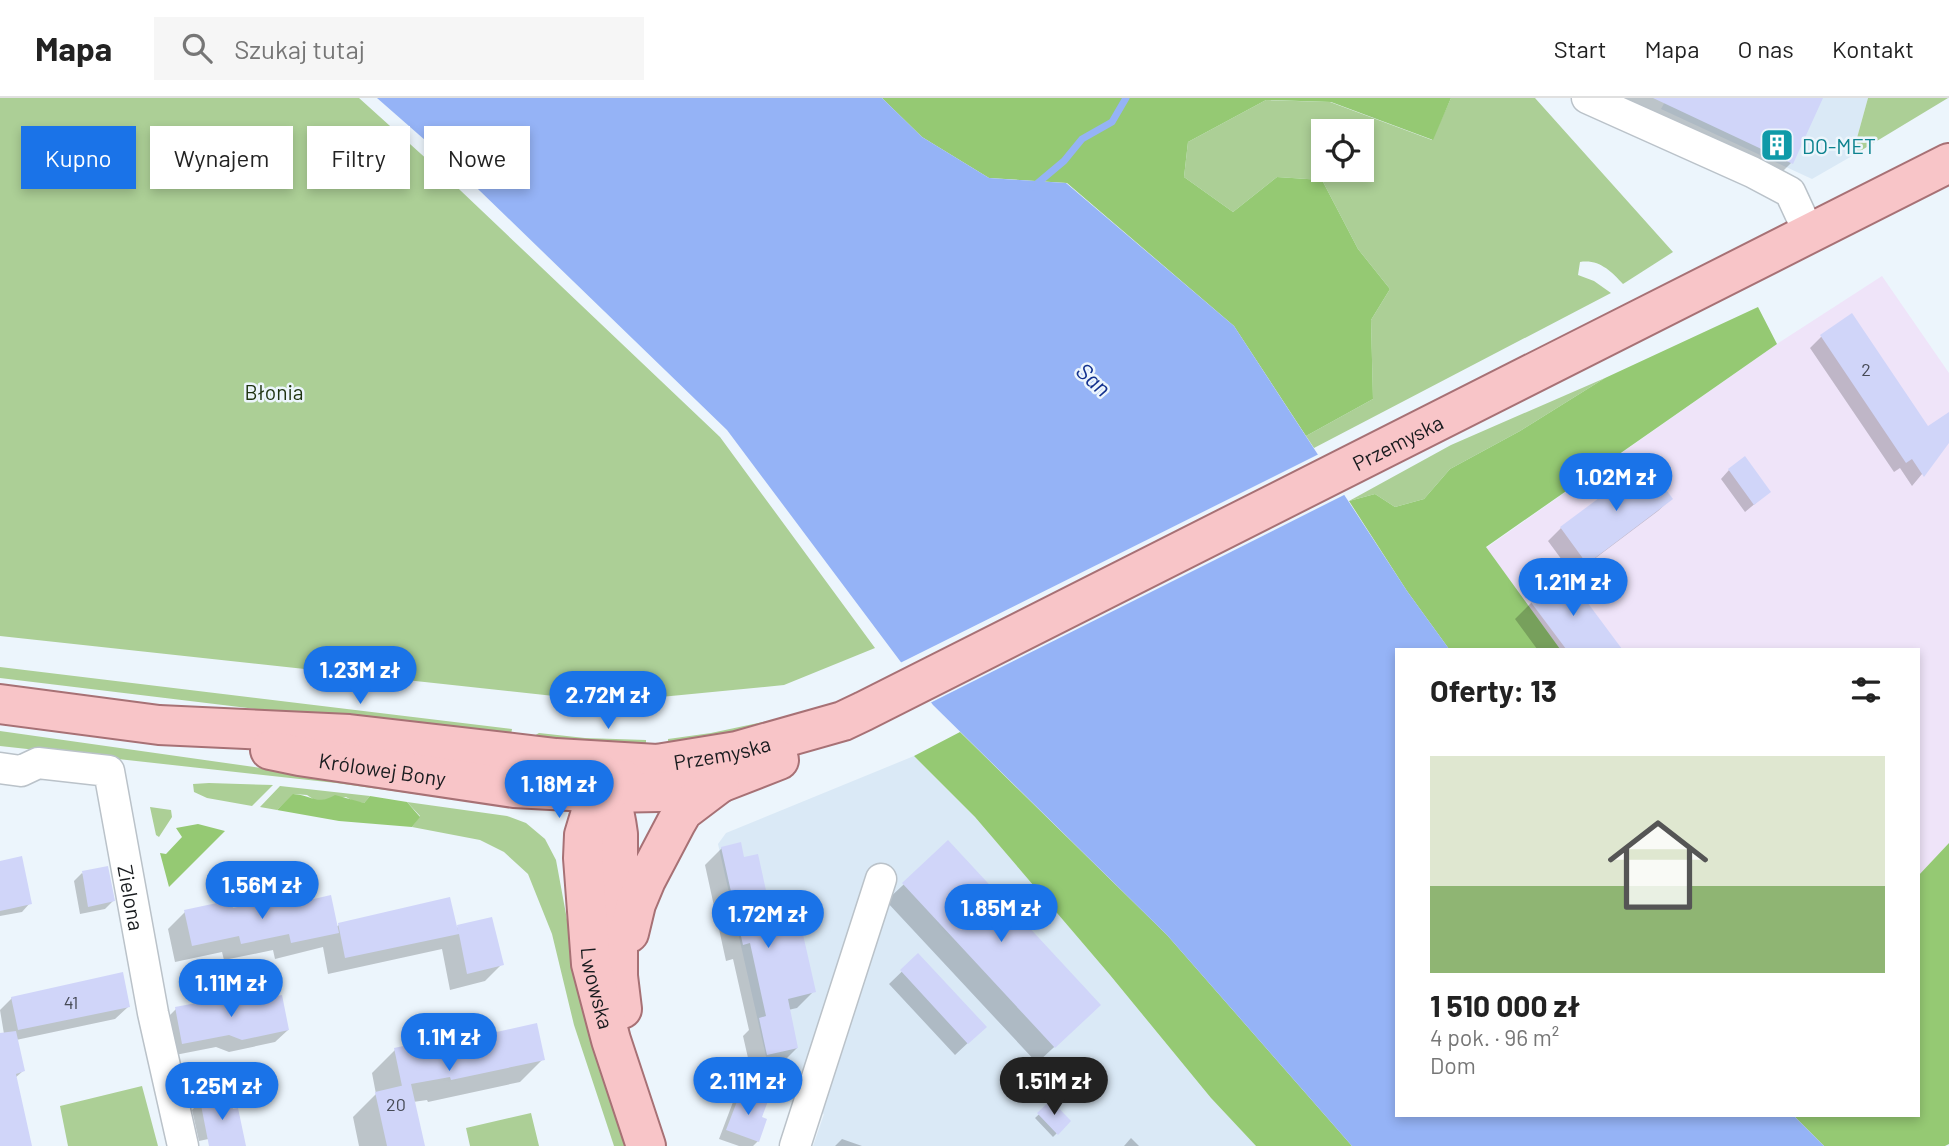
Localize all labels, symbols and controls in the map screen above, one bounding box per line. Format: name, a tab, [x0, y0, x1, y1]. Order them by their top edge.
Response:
search box	[154, 17, 644, 80]
text: Mapa	[35, 28, 112, 68]
icon: search	[178, 29, 216, 67]
text: Szukaj tutaj	[234, 33, 365, 64]
text: Start	[1554, 34, 1606, 63]
text: Mapa	[1644, 34, 1699, 63]
text: O nas	[1737, 34, 1794, 63]
text: Kontakt	[1832, 34, 1914, 63]
map controls	[1311, 119, 1374, 182]
button: locate	[1311, 119, 1374, 182]
chip: Kupno	[21, 126, 136, 189]
chip: Wynajem	[150, 126, 293, 189]
chip: Filtry	[307, 126, 410, 189]
chip: Nowe	[424, 126, 530, 189]
building icon: DO-MET	[1758, 126, 1796, 164]
place label: DO-MET	[1802, 133, 1876, 158]
water label: San	[1071, 356, 1117, 402]
house number: 2	[1861, 358, 1871, 380]
park label: Błonia	[244, 379, 304, 404]
street label: Przemyska	[1348, 408, 1447, 475]
pin: 1.02M zł	[1544, 454, 1688, 513]
text: 1.02M zł	[1575, 462, 1657, 490]
pin: 1.21M zł	[1501, 559, 1645, 618]
text: 1.21M zł	[1535, 567, 1611, 595]
pin: 1.23M zł	[288, 646, 432, 706]
text: 1.23M zł	[320, 655, 400, 683]
icon: filters	[1847, 671, 1885, 709]
pin: 2.72M zł	[536, 672, 680, 731]
text: Oferty: 13	[1430, 672, 1557, 708]
text: 2.72M zł	[565, 680, 651, 708]
street label: Przemyska	[672, 730, 773, 774]
street label: Królowej Bony	[317, 747, 448, 790]
pin: 1.18M zł	[487, 760, 631, 820]
text: 1.18M zł	[521, 769, 597, 797]
icon: home	[1595, 802, 1721, 928]
pin: 1.56M zł	[190, 862, 334, 921]
street label: Zielona	[114, 863, 150, 932]
text: 1.56M zł	[222, 870, 302, 898]
pin: 1.85M zł	[929, 884, 1073, 944]
pin: 1.72M zł	[696, 890, 840, 950]
text: 1.85M zł	[961, 893, 1041, 921]
text: 1.72M zł	[728, 899, 808, 927]
street label: Lwowska	[577, 946, 620, 1031]
pin: 1.11M zł	[159, 960, 303, 1019]
text: 1.11M zł	[195, 968, 267, 996]
text: 1 510 000 zł	[1430, 987, 1580, 1023]
house number: 41	[64, 991, 78, 1013]
pin: 1.1M zł	[384, 1014, 514, 1073]
text: 1.1M zł	[417, 1022, 481, 1050]
text: 4 pok. · 96 m²	[1430, 1023, 1559, 1051]
text: Dom	[1430, 1051, 1476, 1079]
pin: 2.11M zł	[676, 1058, 820, 1117]
pin: 1.51M zł	[982, 1058, 1126, 1117]
pin: 1.25M zł	[150, 1062, 294, 1122]
text: 2.11M zł	[709, 1066, 787, 1094]
text: 1.51M zł	[1016, 1066, 1092, 1094]
text: 1.25M zł	[181, 1071, 263, 1099]
house number: 20	[386, 1093, 406, 1115]

